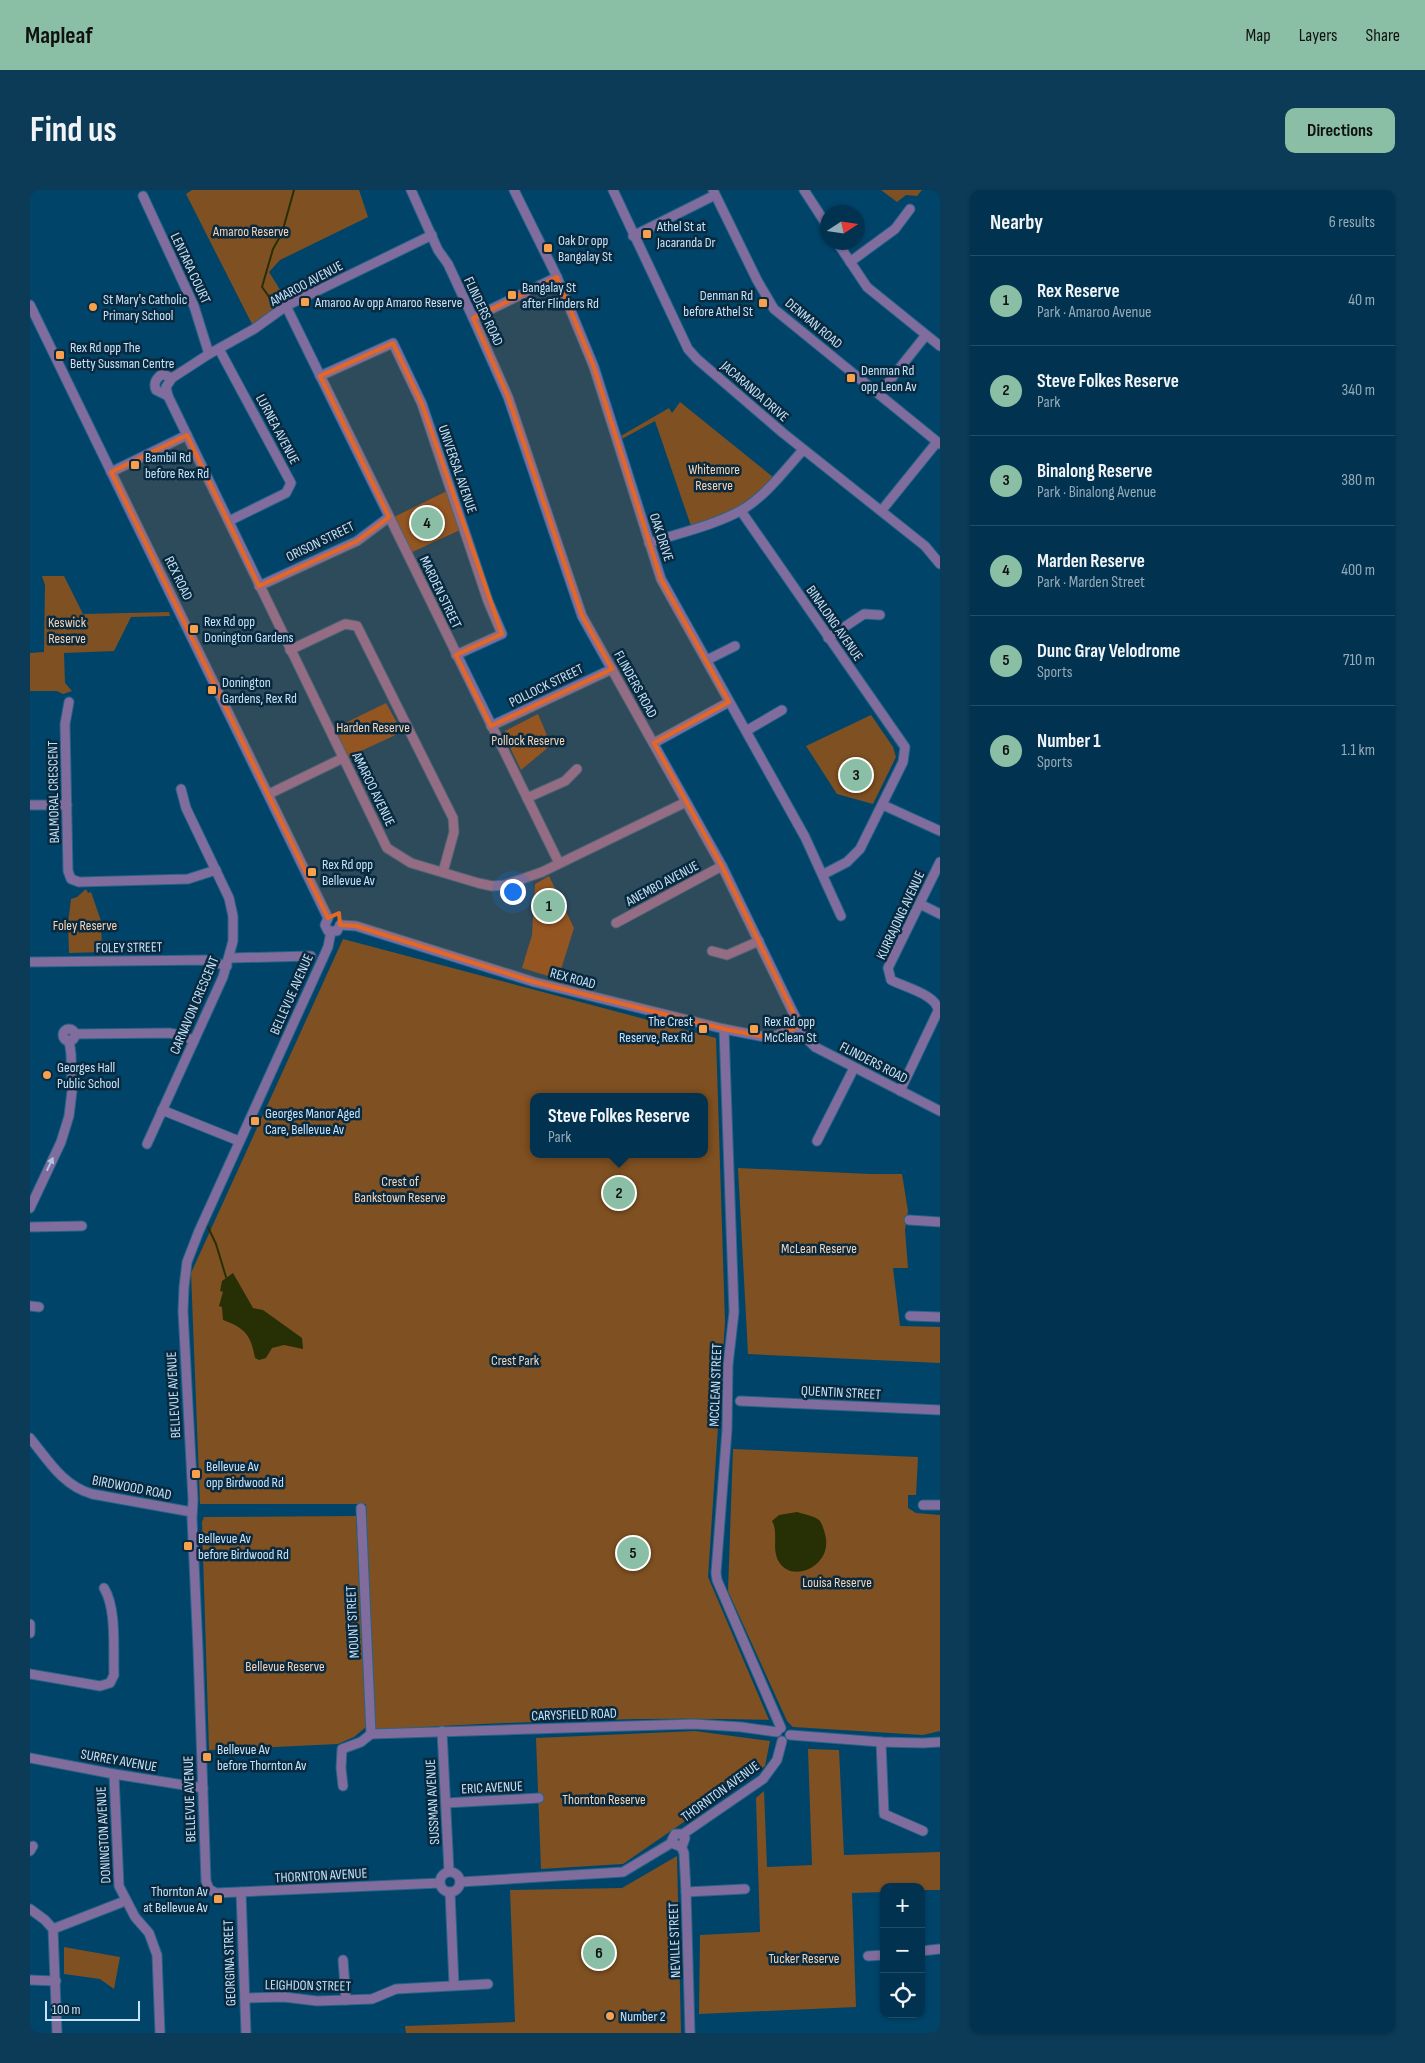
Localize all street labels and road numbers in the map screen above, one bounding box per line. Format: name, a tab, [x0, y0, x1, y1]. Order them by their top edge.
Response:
street label: LENTARA COURT	[167, 230, 214, 307]
street label: AMAROO AVENUE	[266, 257, 346, 310]
street label: FLINDERS ROAD	[460, 274, 507, 348]
street label: DENMAN ROAD	[782, 295, 846, 352]
street label: JACARANDA DRIVE	[717, 357, 792, 426]
street label: LURNEA AVENUE	[252, 391, 303, 467]
street label: UNIVERSAL AVENUE	[434, 423, 481, 516]
street label: OAK DRIVE	[646, 511, 677, 564]
street label: ORISON STREET	[283, 518, 357, 565]
street label: MARDEN STREET	[416, 553, 465, 631]
street label: REX ROAD	[161, 554, 196, 603]
street label: BINALONG AVENUE	[802, 582, 867, 664]
street label: FLINDERS ROAD	[610, 648, 661, 721]
street label: POLLOCK STREET	[506, 660, 586, 711]
street label: BALMORAL CRESCENT	[44, 740, 63, 843]
street label: AMAROO AVENUE	[348, 749, 399, 829]
street label: ANEMBO AVENUE	[622, 857, 702, 910]
street label: KURRAJONG AVENUE	[872, 868, 929, 962]
street label: FOLEY STREET	[96, 938, 163, 957]
street label: BELLEVUE AVENUE	[266, 951, 317, 1037]
street label: CARNAVON CRESCENT	[166, 953, 223, 1057]
street label: REX ROAD	[548, 964, 598, 993]
street label: FLINDERS ROAD	[837, 1038, 911, 1087]
street label: MCCLEAN STREET	[706, 1343, 725, 1427]
street label: BELLEVUE AVENUE	[163, 1351, 184, 1439]
street label: QUENTIN STREET	[801, 1382, 882, 1403]
street label: BIRDWOOD ROAD	[91, 1471, 173, 1504]
street label: MOUNT STREET	[342, 1585, 363, 1659]
street label: CARYSFIELD ROAD	[531, 1705, 617, 1724]
street label: SURREY AVENUE	[79, 1745, 159, 1776]
street label: BELLEVUE AVENUE	[179, 1755, 200, 1843]
street label: THORNTON AVENUE	[678, 1757, 763, 1825]
street label: SUSSMAN AVENUE	[422, 1758, 443, 1845]
street label: ERIC AVENUE	[461, 1777, 523, 1798]
street label: DONINGTON AVENUE	[92, 1786, 115, 1884]
street label: THORNTON AVENUE	[274, 1865, 368, 1886]
street label: NEVILLE STREET	[665, 1902, 684, 1978]
street label: GEORGINA STREET	[219, 1919, 240, 2006]
street label: LEIGHDON STREET	[265, 1976, 352, 1995]

